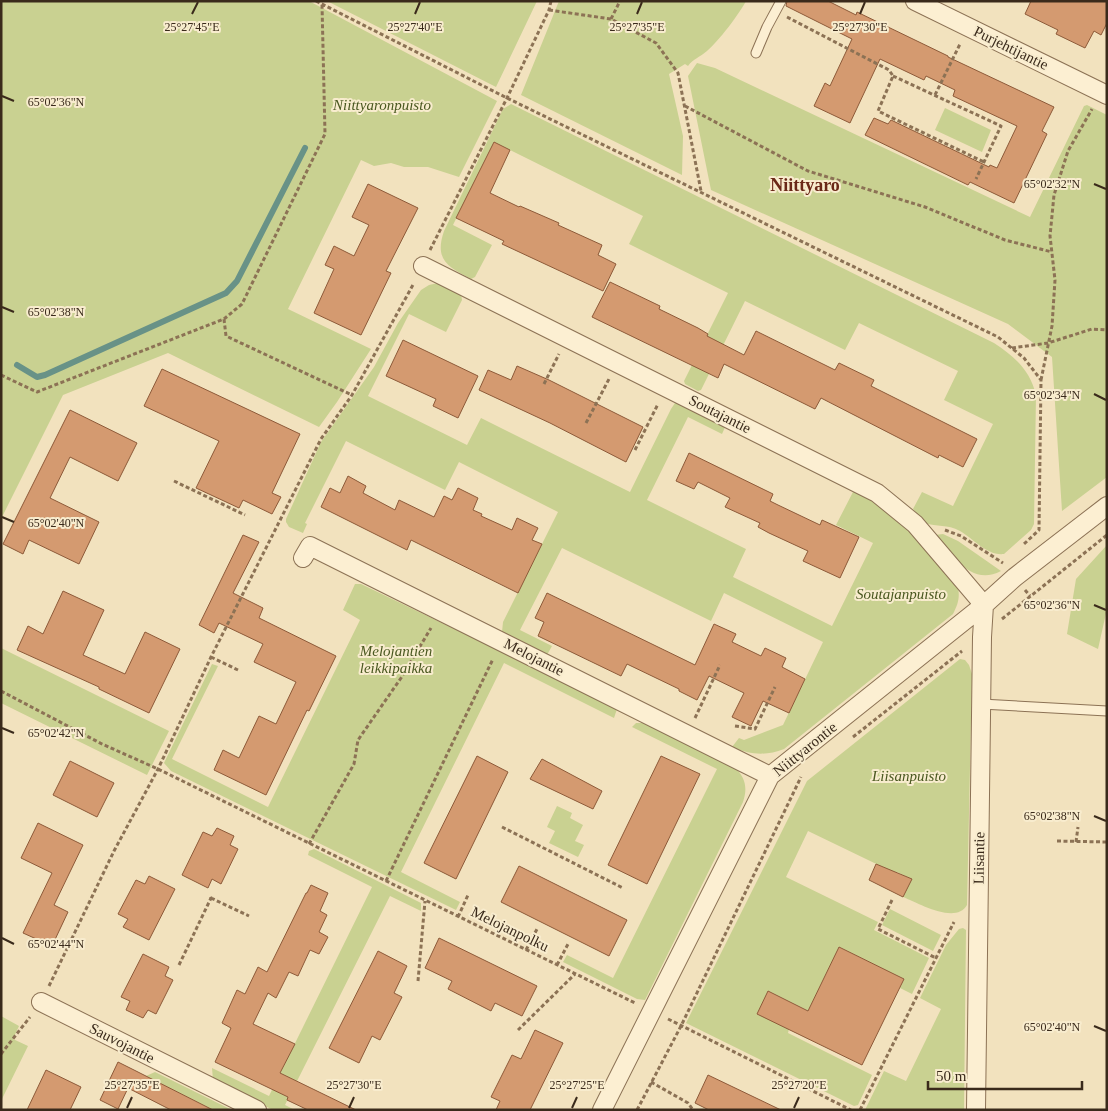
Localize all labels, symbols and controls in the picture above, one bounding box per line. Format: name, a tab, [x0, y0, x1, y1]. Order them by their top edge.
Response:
text: 25°27'45"E	[164, 20, 220, 34]
text: 25°27'40"E	[387, 20, 443, 34]
text: 25°27'35"E	[609, 20, 665, 34]
text: 25°27'30"E	[832, 20, 888, 34]
street label: Purjehtijantie	[971, 23, 1051, 73]
text: 65°02'36"N	[28, 95, 85, 109]
park label: Niittyaronpuisto	[332, 97, 431, 113]
district label: Niittyaro	[770, 175, 840, 195]
text: 65°02'32"N	[1024, 177, 1081, 191]
text: 65°02'38"N	[28, 305, 85, 319]
text: 65°02'34"N	[1024, 388, 1081, 402]
street label: Soutajantie	[686, 392, 754, 437]
text: 65°02'40"N	[28, 516, 85, 530]
park label: Soutajanpuisto	[856, 586, 946, 602]
text: 65°02'36"N	[1024, 598, 1081, 612]
street label: Melojantie	[501, 635, 567, 679]
park label: Melojantien leikkipaikka	[359, 643, 432, 676]
street label: Niittyarontie	[770, 718, 840, 779]
text: 65°02'42"N	[28, 726, 85, 740]
park label: Liisanpuisto	[871, 768, 947, 784]
text: 65°02'38"N	[1024, 809, 1081, 823]
street label: Liisantie	[971, 831, 987, 884]
street label: Melojanpolku	[469, 903, 552, 955]
text: 65°02'44"N	[28, 937, 85, 951]
street label: Sauvojantie	[87, 1020, 157, 1066]
text: 65°02'40"N	[1024, 1020, 1081, 1034]
scale bar	[928, 1058, 1082, 1090]
text: 50 m	[936, 1068, 967, 1084]
text: 25°27'35"E	[104, 1078, 160, 1092]
text: 25°27'30"E	[326, 1078, 382, 1092]
text: 25°27'25"E	[549, 1078, 605, 1092]
text: 25°27'20"E	[771, 1078, 827, 1092]

